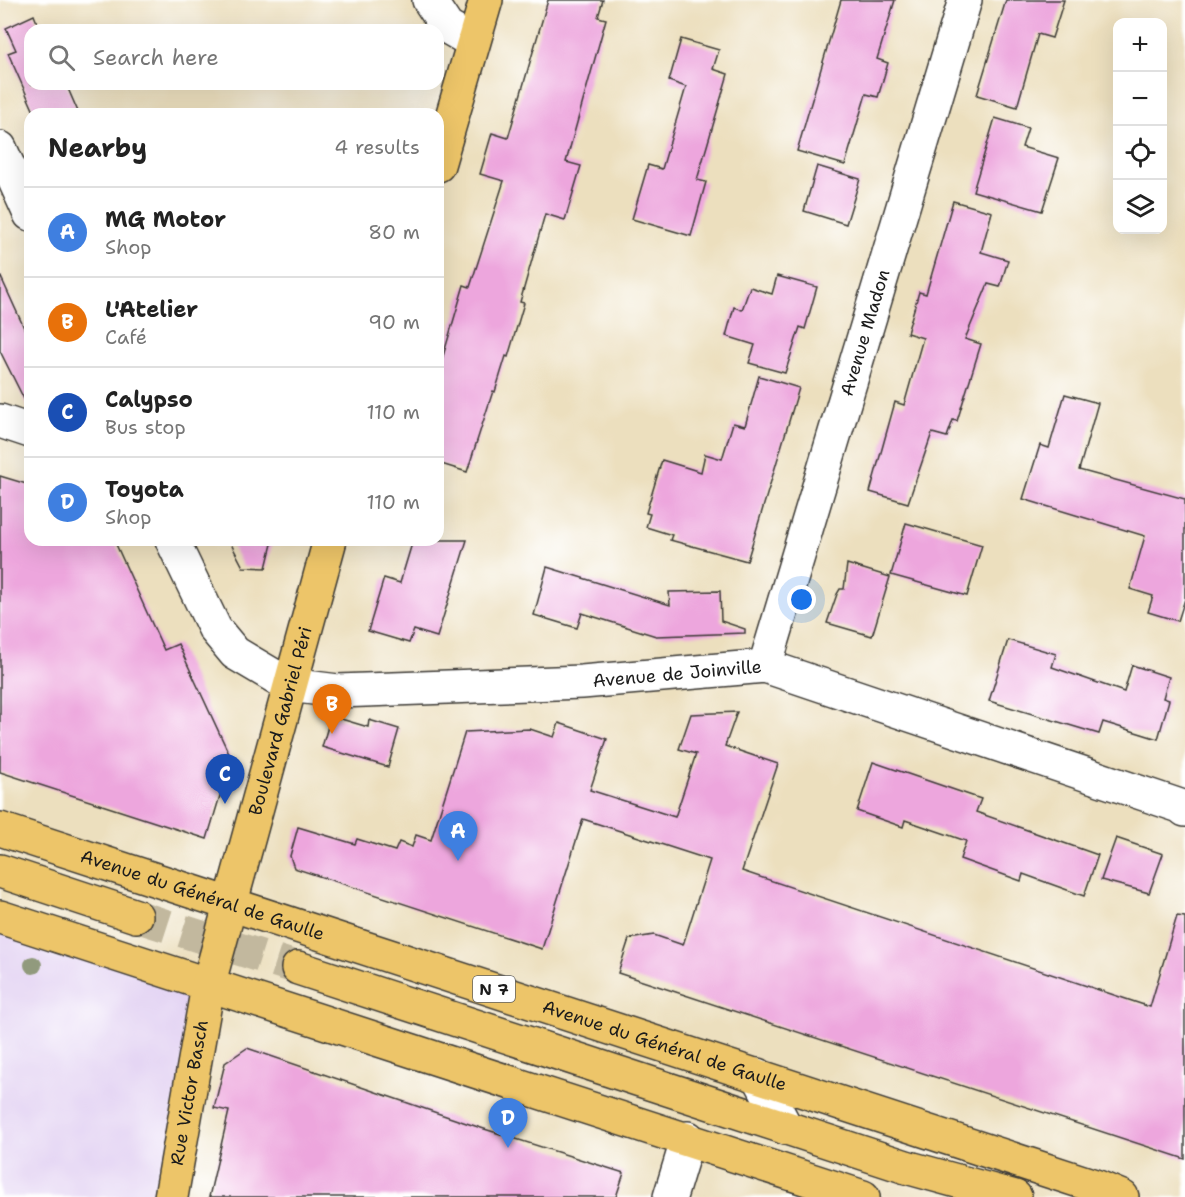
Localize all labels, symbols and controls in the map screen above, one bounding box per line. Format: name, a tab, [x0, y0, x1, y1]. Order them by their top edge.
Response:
map controls	[1113, 18, 1167, 234]
button: +	[1113, 18, 1167, 72]
search box	[24, 24, 444, 90]
icon: search	[45, 41, 78, 74]
text: Search here	[93, 43, 219, 72]
button: −	[1113, 72, 1167, 126]
button: locate	[1113, 126, 1167, 180]
text: Nearby	[48, 130, 147, 165]
text: 4 results	[334, 134, 420, 160]
button: layers	[1113, 180, 1167, 234]
text: MG Motor	[105, 205, 226, 234]
text: A	[60, 219, 75, 245]
text: 80 m	[368, 219, 420, 245]
text: Shop	[105, 234, 152, 260]
street label: Avenue Madon	[835, 266, 895, 399]
text: L'Atelier	[105, 295, 198, 324]
text: B	[61, 309, 74, 335]
text: 90 m	[368, 309, 420, 335]
text: Café	[105, 324, 147, 350]
text: Calypso	[105, 385, 193, 414]
text: C	[61, 399, 74, 425]
text: 110 m	[366, 399, 420, 425]
text: Bus stop	[105, 414, 186, 440]
text: Toyota	[105, 475, 184, 504]
text: D	[60, 489, 75, 515]
text: 110 m	[366, 489, 420, 515]
text: Shop	[105, 504, 152, 530]
your location	[787, 585, 816, 614]
street label: Boulevard Gabriel Péri	[243, 624, 318, 818]
street label: Avenue de Joinville	[592, 654, 763, 693]
pin: B	[312, 684, 352, 734]
pin: C	[206, 754, 244, 804]
pin: A	[438, 812, 478, 861]
street label: Avenue du Général de Gaulle	[77, 844, 328, 946]
road number: N 7	[473, 976, 515, 1002]
street label: Avenue du Général de Gaulle	[539, 995, 790, 1097]
street label: Rue Victor Basch	[165, 1018, 214, 1167]
pin: D	[488, 1098, 528, 1148]

